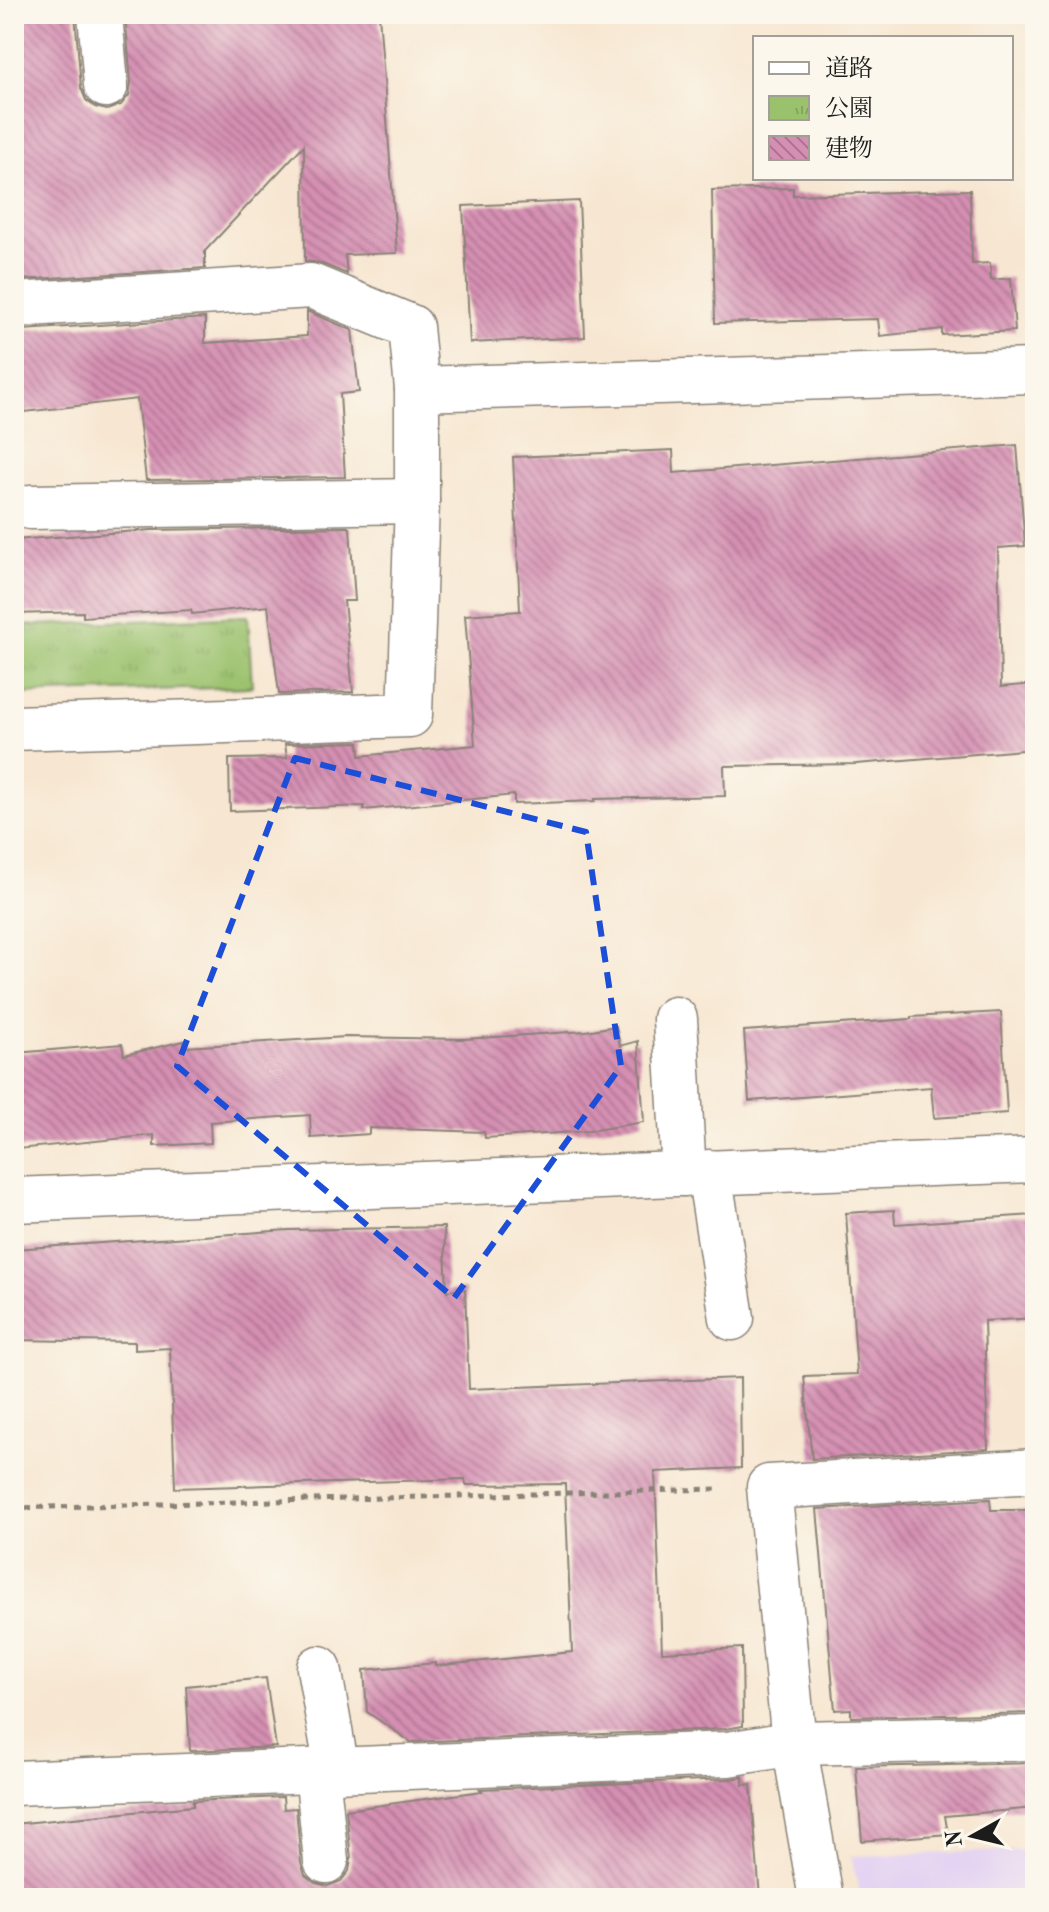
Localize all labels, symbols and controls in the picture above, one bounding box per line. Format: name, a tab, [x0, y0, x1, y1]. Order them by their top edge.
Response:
legend	[753, 36, 1013, 180]
text: 道路	[825, 55, 873, 82]
text: 公園	[825, 96, 873, 122]
text: 建物	[825, 135, 873, 162]
north arrow	[933, 1796, 1013, 1876]
text: N	[943, 1828, 967, 1848]

